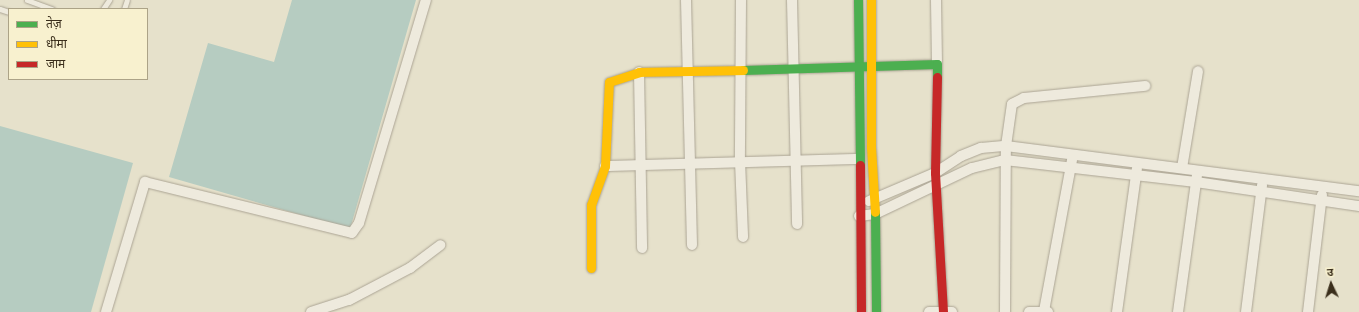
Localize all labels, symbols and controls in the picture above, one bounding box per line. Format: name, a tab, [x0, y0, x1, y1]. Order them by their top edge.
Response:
legend	[8, 8, 148, 80]
text: तेज़	[46, 16, 62, 31]
text: धीमा	[46, 36, 67, 51]
text: जाम	[46, 56, 65, 71]
north arrow	[1311, 264, 1351, 304]
text: उ	[1326, 265, 1334, 279]

